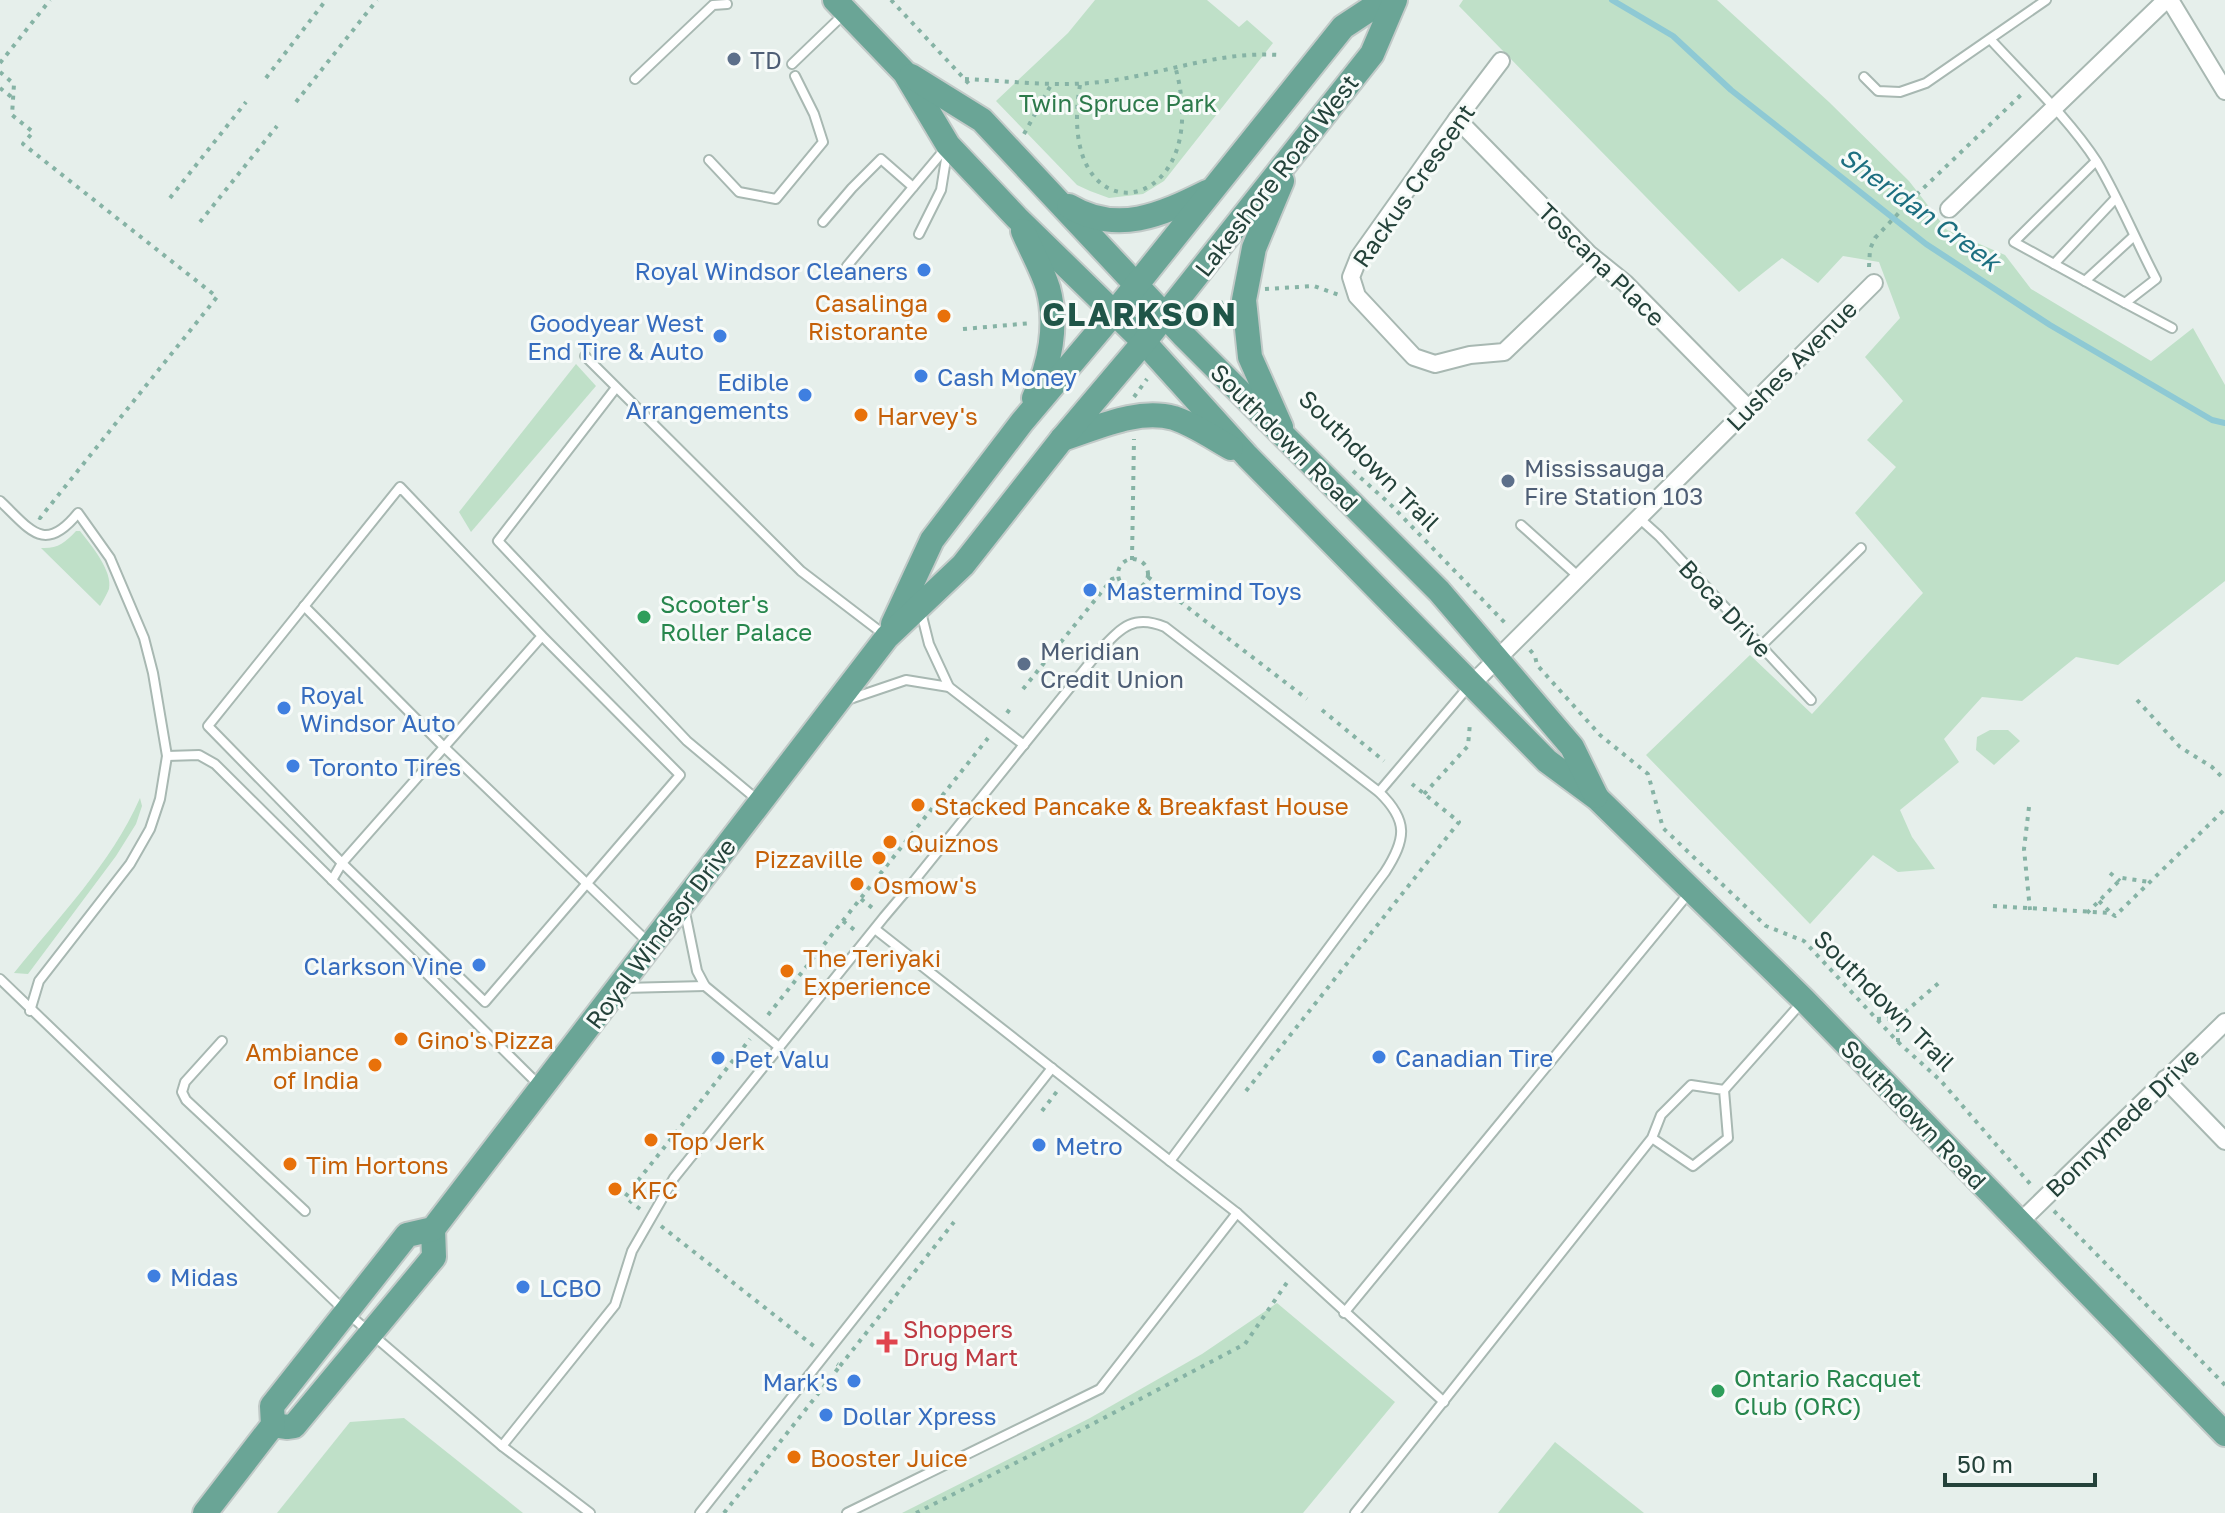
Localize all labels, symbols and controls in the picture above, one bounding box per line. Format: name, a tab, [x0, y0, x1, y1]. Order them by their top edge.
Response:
place label: TD	[750, 45, 782, 74]
marker: TD	[725, 50, 743, 68]
street label: Lakeshore Road West	[1188, 68, 1364, 282]
park label: Twin Spruce Park	[1019, 88, 1217, 117]
street label: Rackus Crescent	[1346, 98, 1480, 272]
water label: Sheridan Creek	[1834, 141, 2008, 279]
street label: Toscana Place	[1533, 196, 1671, 332]
place label: Royal Windsor Cleaners	[635, 256, 908, 285]
marker: Royal Windsor Cleaners	[915, 261, 933, 279]
place label: Casalinga Ristorante	[808, 288, 928, 345]
street label: Lushes Avenue	[1720, 294, 1862, 436]
district label: CLARKSON	[1042, 295, 1238, 333]
marker: Casalinga Ristorante	[935, 307, 953, 325]
place label: Goodyear West End Tire & Auto	[527, 308, 704, 365]
marker: Goodyear West End Tire & Auto	[711, 327, 729, 345]
street label: Southdown Road	[1205, 357, 1365, 517]
place label: Cash Money	[937, 362, 1077, 391]
place label: Edible Arrangements	[625, 367, 789, 424]
marker: Cash Money	[912, 367, 930, 385]
street label: Southdown Trail	[1294, 384, 1446, 536]
marker: Edible Arrangements	[796, 386, 814, 404]
place label: Harvey's	[877, 401, 978, 430]
marker: Harvey's	[852, 406, 870, 424]
place label: Mississauga Fire Station 103	[1524, 453, 1703, 510]
marker: Mississauga Fire Station 103	[1499, 472, 1517, 490]
street label: Boca Drive	[1674, 553, 1778, 663]
place label: Mastermind Toys	[1106, 576, 1302, 605]
marker: Mastermind Toys	[1081, 581, 1099, 599]
place label: Scooter's Roller Palace	[660, 589, 812, 646]
marker: Scooter's Roller Palace	[635, 608, 653, 626]
place label: Meridian Credit Union	[1040, 636, 1184, 693]
marker: Meridian Credit Union	[1015, 655, 1033, 673]
place label: Royal Windsor Auto	[300, 680, 456, 737]
marker: Royal Windsor Auto	[275, 699, 293, 717]
place label: Toronto Tires	[309, 752, 461, 781]
marker: Toronto Tires	[284, 757, 302, 775]
place label: Stacked Pancake & Breakfast House	[934, 791, 1349, 820]
marker: Stacked Pancake & Breakfast House	[909, 796, 927, 814]
place label: Quiznos	[906, 828, 999, 857]
street label: Royal Windsor Drive	[579, 832, 741, 1034]
marker: Quiznos	[881, 833, 899, 851]
place label: Pizzaville	[754, 844, 863, 873]
marker: Pizzaville	[870, 849, 888, 867]
place label: Osmow's	[873, 870, 977, 899]
marker: Osmow's	[848, 875, 866, 893]
street label: Southdown Trail	[1809, 924, 1961, 1076]
place label: The Teriyaki Experience	[803, 943, 941, 1000]
place label: Clarkson Vine	[303, 951, 463, 980]
marker: Clarkson Vine	[470, 956, 488, 974]
marker: The Teriyaki Experience	[778, 962, 796, 980]
place label: Gino's Pizza	[417, 1025, 554, 1054]
marker: Gino's Pizza	[392, 1030, 410, 1048]
street label: Southdown Road	[1835, 1033, 1993, 1195]
place label: Ambiance of India	[245, 1037, 359, 1094]
street label: Bonnymede Drive	[2039, 1041, 2205, 1203]
place label: Canadian Tire	[1395, 1043, 1553, 1072]
place label: Pet Valu	[734, 1044, 829, 1073]
marker: Canadian Tire	[1370, 1048, 1388, 1066]
marker: Pet Valu	[709, 1049, 727, 1067]
marker: Ambiance of India	[366, 1056, 384, 1074]
place label: Top Jerk	[667, 1126, 765, 1155]
marker: Top Jerk	[642, 1131, 660, 1149]
place label: Metro	[1055, 1131, 1123, 1160]
marker: Metro	[1030, 1136, 1048, 1154]
place label: Tim Hortons	[306, 1150, 449, 1179]
marker: Tim Hortons	[281, 1155, 299, 1173]
place label: KFC	[631, 1175, 678, 1204]
marker: KFC	[606, 1180, 624, 1198]
place label: Midas	[170, 1262, 238, 1291]
marker: Midas	[145, 1267, 163, 1285]
place label: LCBO	[539, 1273, 602, 1302]
marker: LCBO	[514, 1278, 532, 1296]
place label: Shoppers Drug Mart	[903, 1314, 1018, 1371]
marker: Shoppers Drug Mart	[878, 1333, 896, 1351]
place label: Ontario Racquet Club (ORC)	[1734, 1363, 1921, 1420]
place label: Mark's	[762, 1367, 838, 1396]
marker: Mark's	[845, 1372, 863, 1390]
marker: Ontario Racquet Club (ORC)	[1709, 1382, 1727, 1400]
place label: Dollar Xpress	[842, 1401, 997, 1430]
marker: Dollar Xpress	[817, 1406, 835, 1424]
scale bar	[1945, 1437, 2095, 1487]
place label: Booster Juice	[810, 1443, 968, 1472]
marker: Booster Juice	[785, 1448, 803, 1466]
text: 50 m	[1957, 1449, 2013, 1478]

